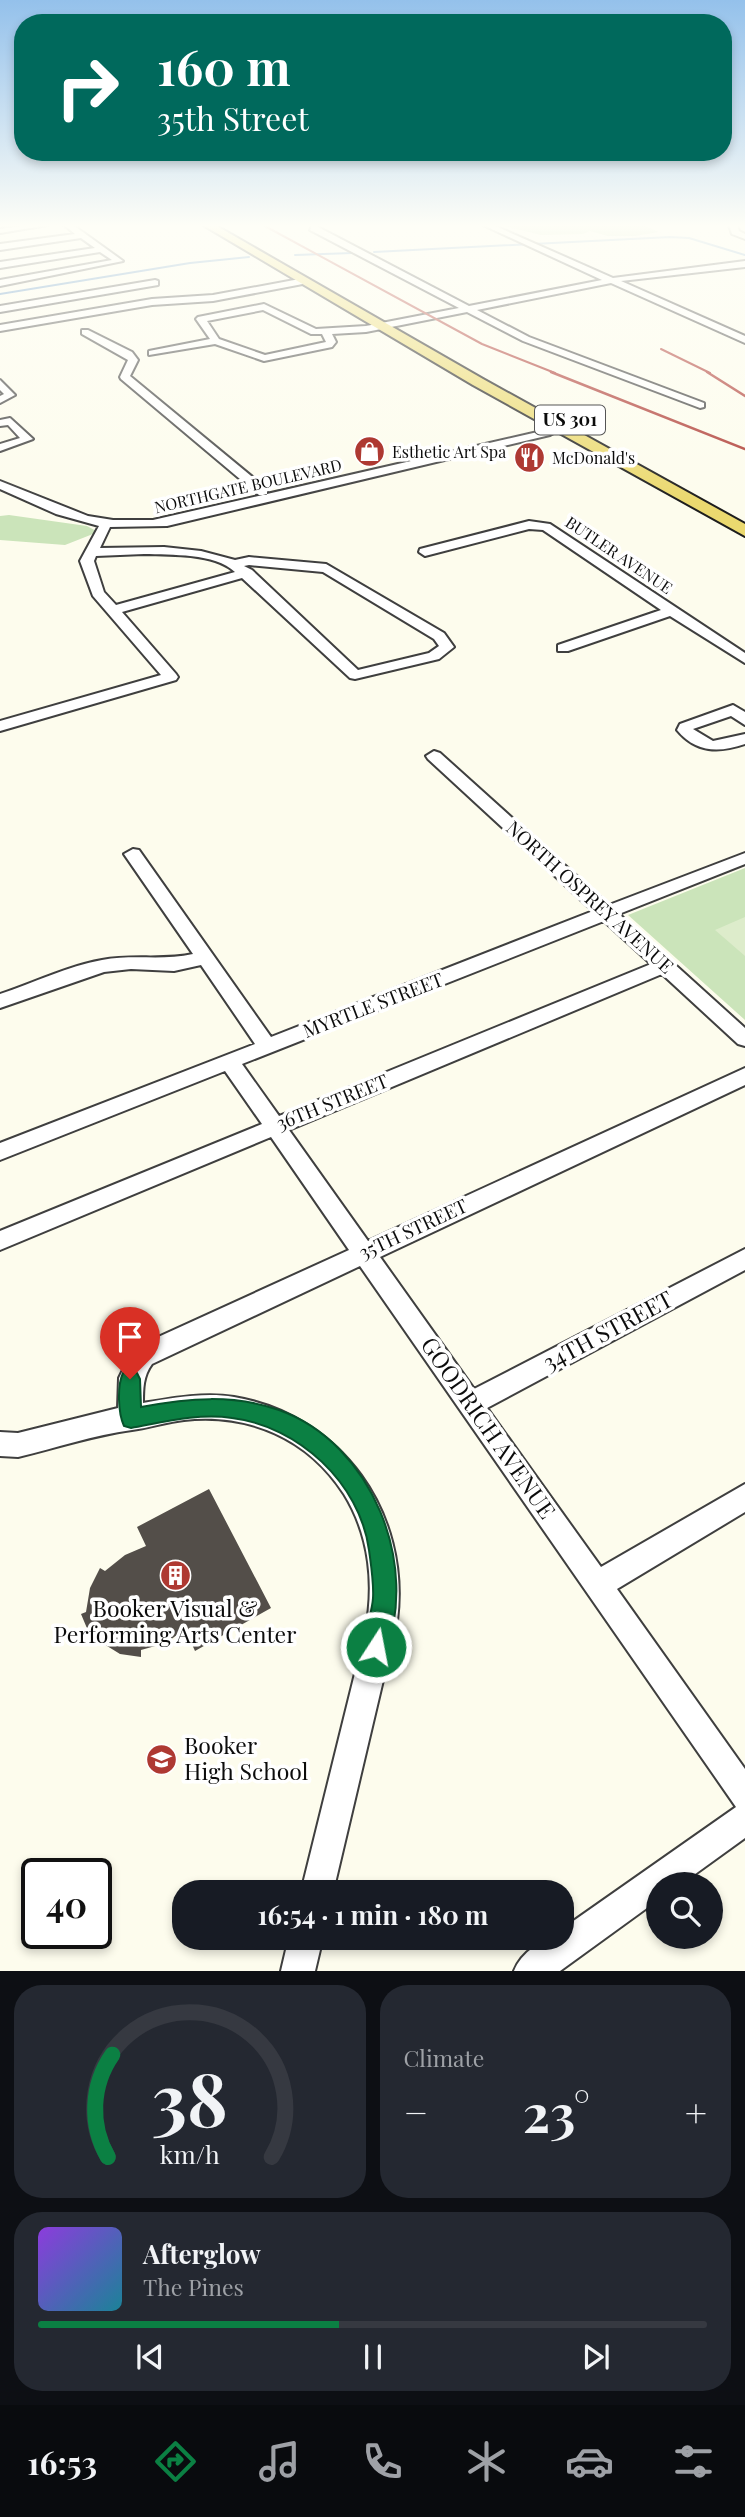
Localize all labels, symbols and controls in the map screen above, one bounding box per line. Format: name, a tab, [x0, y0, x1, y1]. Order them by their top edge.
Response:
text: 160 m	[157, 33, 291, 98]
icon: right	[42, 42, 133, 133]
text: 35th Street	[157, 96, 309, 139]
road number: US 301	[535, 406, 605, 434]
shop icon: Esthetic Art Spa	[352, 435, 386, 469]
place label: Esthetic Art Spa	[392, 441, 506, 462]
restaurant icon: McDonald's	[512, 441, 546, 475]
place label: McDonald's	[552, 447, 635, 468]
street label: NORTHGATE BOULEVARD	[152, 454, 344, 517]
street label: BUTLER AVENUE	[562, 511, 677, 598]
street label: NORTH OSPREY AVENUE	[501, 814, 680, 978]
street label: MYRTLE STREET	[299, 965, 447, 1043]
street label: 36TH STREET	[272, 1067, 392, 1135]
street label: 35TH STREET	[354, 1192, 471, 1265]
street label: 34TH STREET	[537, 1282, 678, 1377]
pin	[100, 1307, 160, 1379]
icon: arrive	[111, 1318, 149, 1356]
street label: GOODRICH AVENUE	[415, 1330, 564, 1524]
building icon: Booker Visual & Performing Arts Center	[158, 1558, 192, 1592]
place label: Booker Visual & Performing Arts Center	[54, 1592, 296, 1649]
position arrow	[339, 1610, 413, 1684]
place label: Booker High School	[184, 1729, 309, 1786]
school or university icon: Booker High School	[144, 1742, 178, 1776]
speed limit sign: 40	[21, 1858, 112, 1949]
map controls	[646, 1872, 723, 1949]
button: search	[646, 1872, 723, 1949]
text: 16:54 · 1 min · 180 m	[258, 1897, 488, 1932]
text: Climate	[404, 2042, 484, 2073]
text: 38	[152, 2049, 228, 2146]
text: 23°	[523, 2077, 590, 2146]
text: −	[404, 2086, 428, 2137]
text: +	[685, 2086, 707, 2137]
text: km/h	[160, 2137, 220, 2170]
text: Afterglow	[143, 2236, 261, 2271]
text: The Pines	[143, 2271, 244, 2302]
icon: previous	[131, 2338, 169, 2376]
icon: pause	[354, 2338, 392, 2376]
icon: next	[577, 2338, 615, 2376]
icon: directions	[151, 2437, 200, 2486]
icon: music	[255, 2437, 304, 2486]
icon: phone	[358, 2437, 407, 2486]
icon: climate	[462, 2437, 511, 2486]
icon: car	[565, 2437, 614, 2486]
icon: filters	[669, 2437, 718, 2486]
text: 16:53	[27, 2440, 97, 2483]

